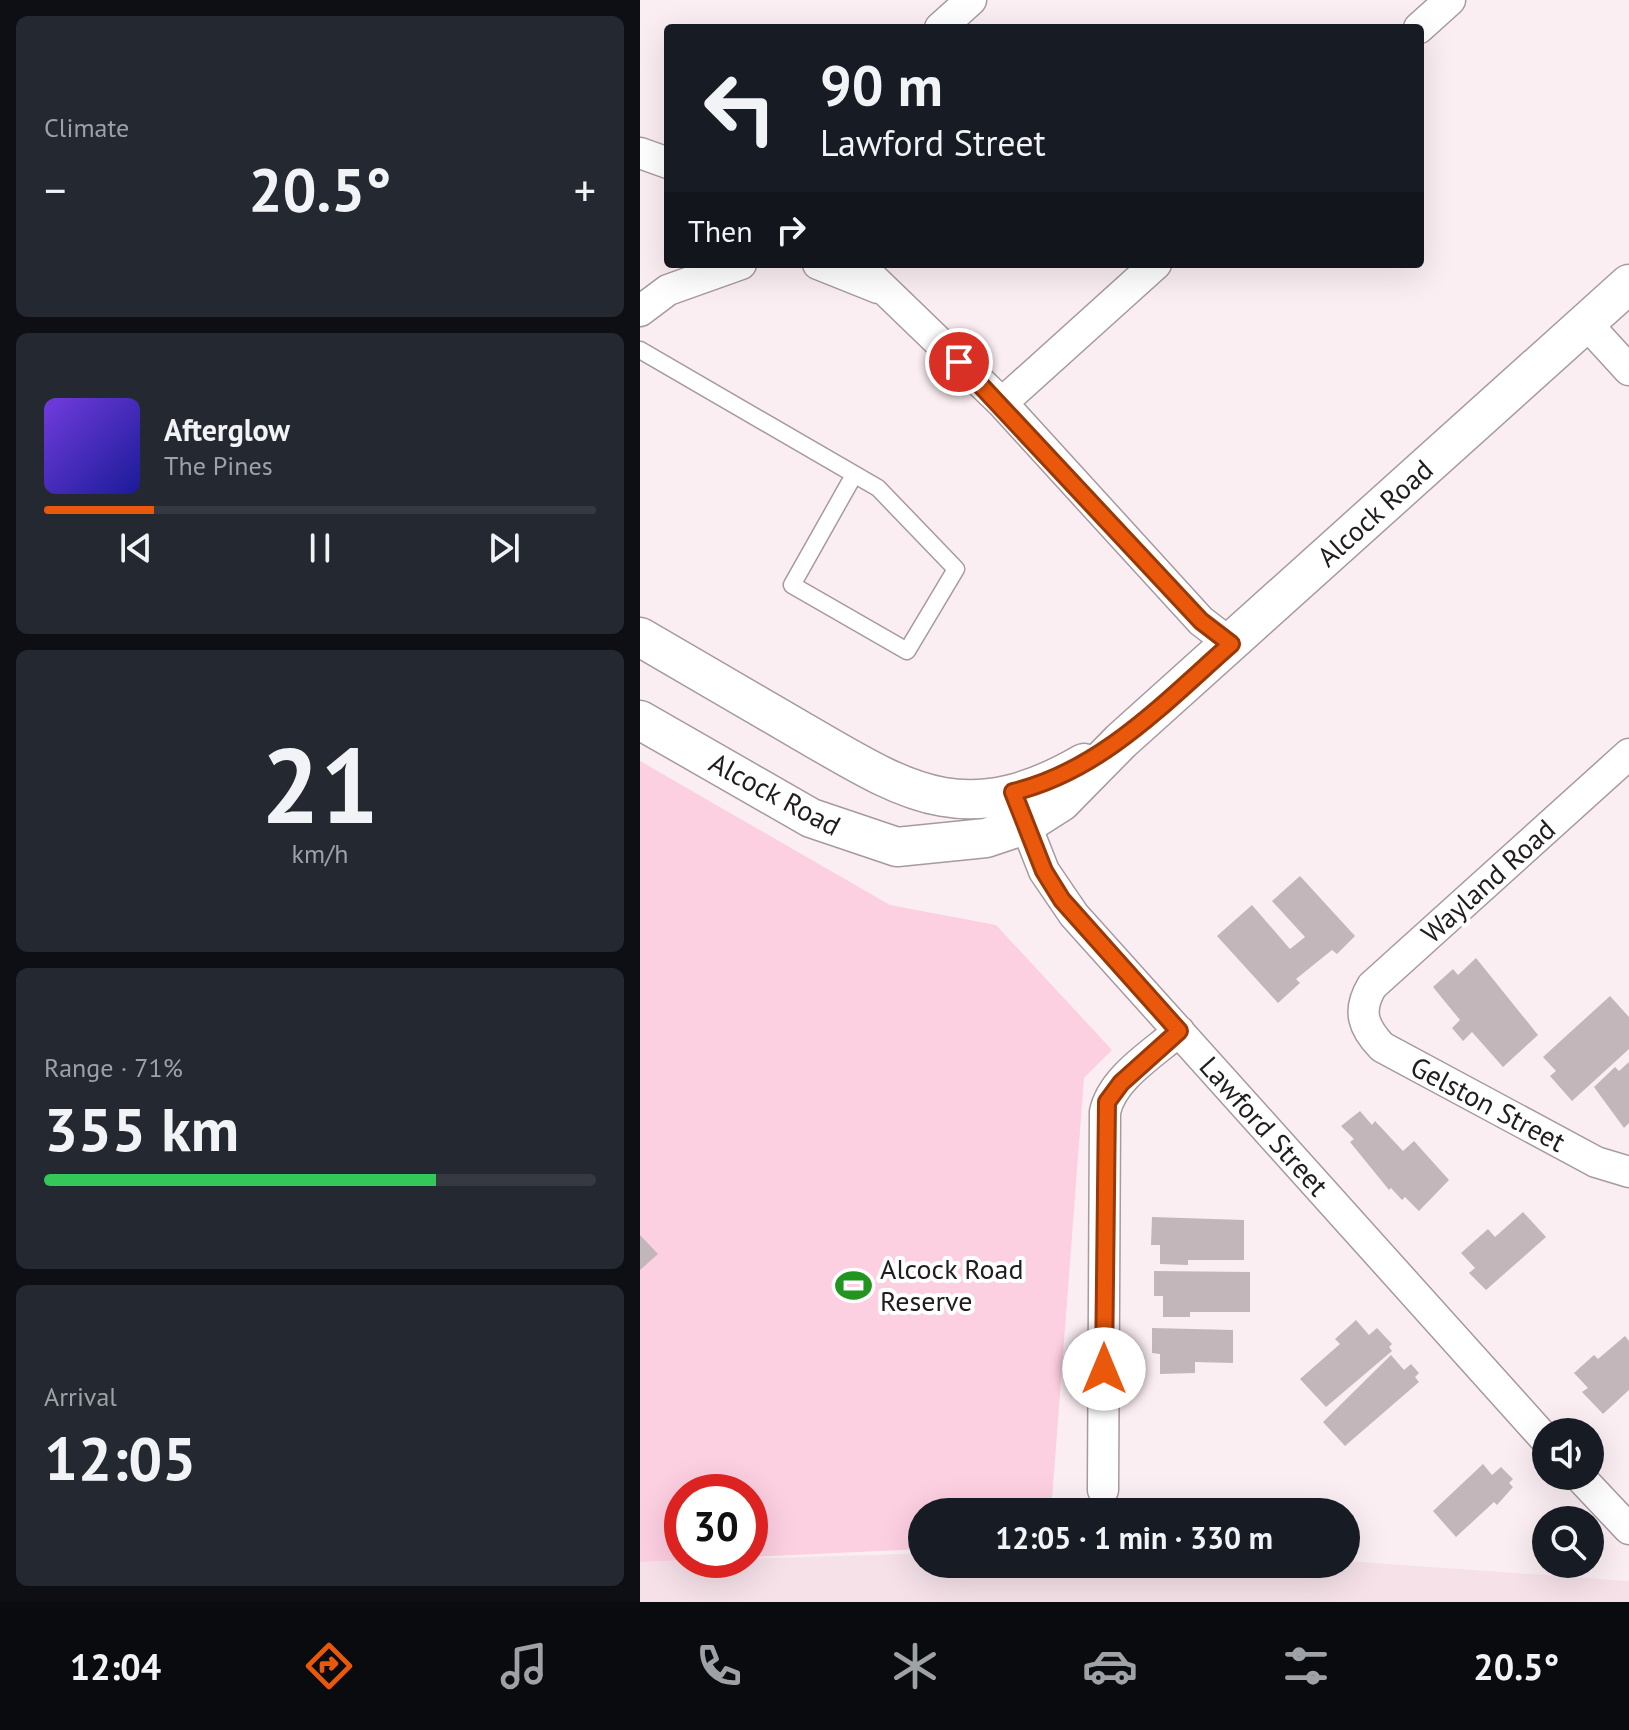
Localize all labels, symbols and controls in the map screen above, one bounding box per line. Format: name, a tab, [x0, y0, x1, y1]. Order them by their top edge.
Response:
text: 90 m	[820, 49, 943, 121]
icon: left	[688, 56, 792, 160]
text: Climate	[44, 111, 129, 144]
text: Lawford Street	[820, 119, 1046, 166]
text: 20.5°	[248, 150, 392, 228]
text: −	[44, 161, 66, 218]
text: +	[574, 161, 596, 218]
icon: right	[769, 208, 813, 252]
text: Then	[688, 211, 753, 250]
pin	[925, 328, 993, 396]
icon: arrive	[937, 340, 981, 384]
text: Afterglow	[164, 410, 290, 449]
text: The Pines	[164, 449, 273, 482]
street label: Alcock Road	[1309, 451, 1440, 574]
icon: previous	[114, 526, 158, 570]
icon: pause	[298, 526, 342, 570]
icon: next	[482, 526, 526, 570]
text: 21	[261, 717, 379, 852]
street label: Alcock Road	[703, 744, 847, 844]
street label: Wayland Road	[1413, 811, 1563, 951]
text: km/h	[292, 837, 349, 870]
street label: Gelston Street	[1405, 1047, 1572, 1160]
street label: Lawford Street	[1192, 1048, 1337, 1204]
text: Range · 71%	[44, 1051, 183, 1084]
text: 355 km	[44, 1090, 239, 1168]
place label: Alcock Road Reserve	[880, 1250, 1024, 1319]
sports icon: Alcock Road Reserve	[835, 1266, 873, 1304]
position arrow	[1062, 1327, 1146, 1411]
text: Arrival	[44, 1380, 117, 1413]
map controls	[1532, 1418, 1604, 1578]
button: sound	[1532, 1418, 1604, 1490]
text: 12:05	[44, 1419, 196, 1497]
speed limit sign: 30	[664, 1474, 768, 1578]
button: search	[1532, 1506, 1604, 1578]
text: 12:05 · 1 min · 330 m	[995, 1518, 1273, 1557]
icon: directions	[301, 1638, 357, 1694]
icon: music	[496, 1638, 552, 1694]
icon: phone	[691, 1638, 747, 1694]
icon: climate	[887, 1638, 943, 1694]
icon: car	[1082, 1638, 1138, 1694]
icon: filters	[1278, 1638, 1334, 1694]
text: 12:04	[70, 1643, 161, 1690]
text: 20.5°	[1473, 1643, 1559, 1690]

